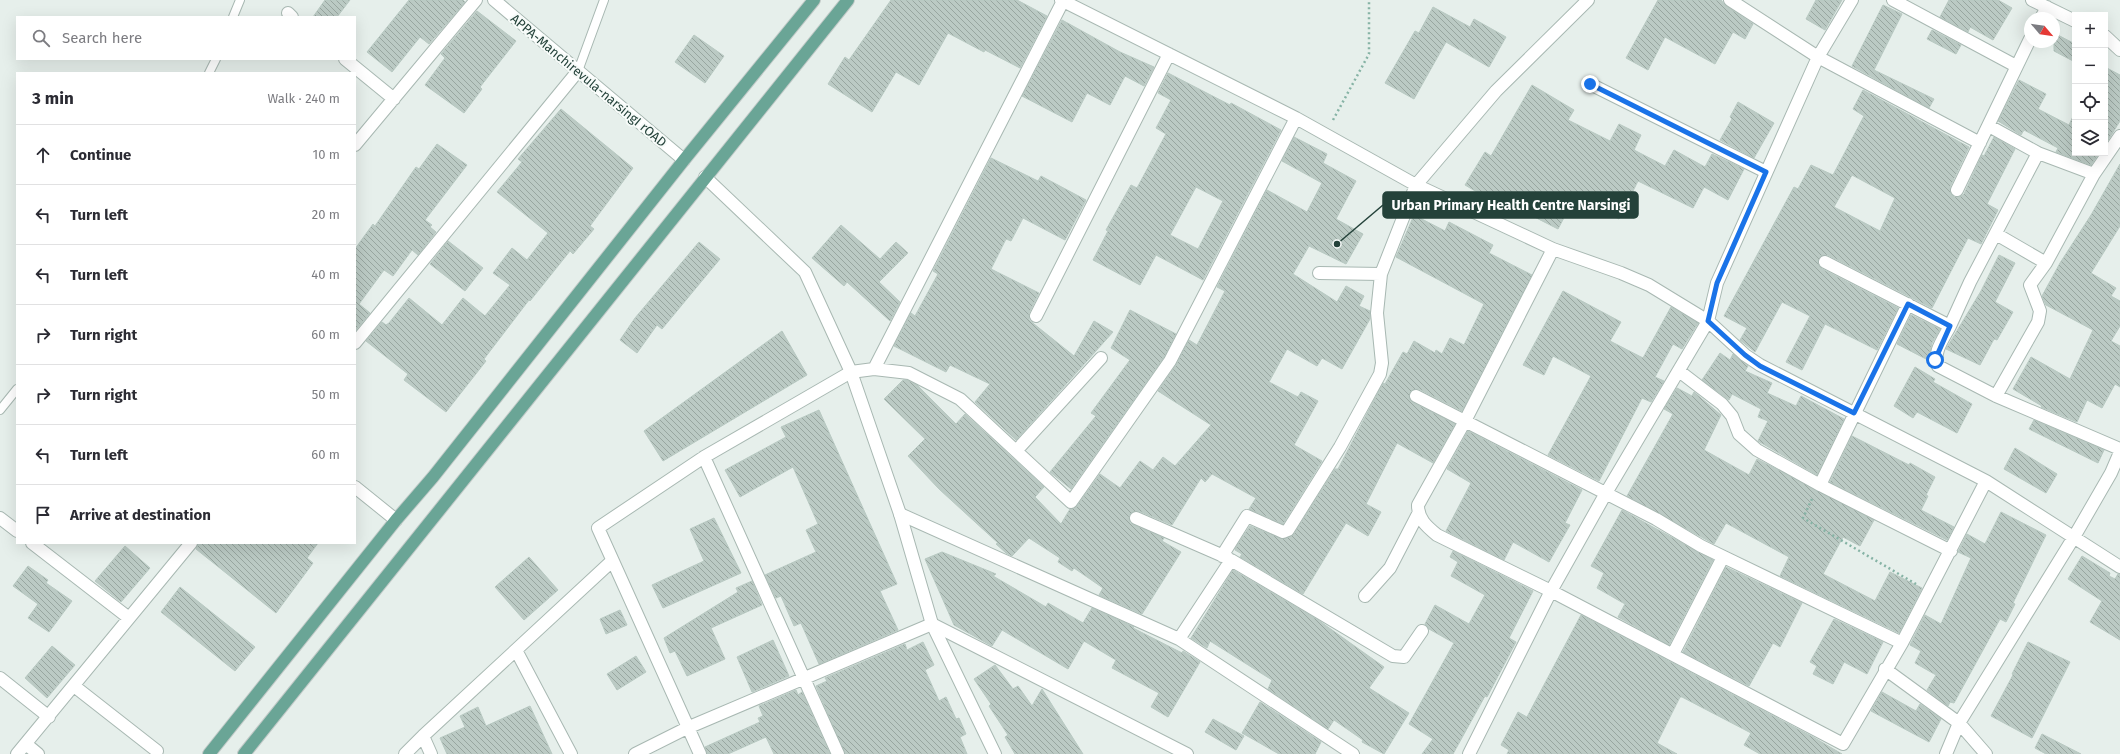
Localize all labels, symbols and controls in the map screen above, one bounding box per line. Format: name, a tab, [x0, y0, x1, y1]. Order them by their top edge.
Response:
street label: APPA-Manchirevula-narsingI rOAD	[508, 11, 670, 150]
north arrow	[2024, 12, 2060, 48]
map controls	[2072, 12, 2108, 156]
button: +	[2072, 12, 2108, 48]
search box	[16, 16, 356, 60]
icon: search	[30, 27, 52, 49]
text: Search here	[62, 29, 142, 47]
button: −	[2072, 48, 2108, 84]
route end	[1581, 75, 1599, 93]
button: locate	[2072, 84, 2108, 120]
text: 3 min	[32, 88, 74, 109]
text: Walk · 240 m	[267, 91, 340, 106]
button: layers	[2072, 120, 2108, 156]
icon: ahead	[32, 144, 54, 166]
text: Continue	[70, 146, 131, 164]
text: 10 m	[313, 147, 340, 162]
callout: Urban Primary Health Centre Narsingi	[1383, 192, 1638, 218]
text: Urban Primary Health Centre Narsingi	[1392, 197, 1630, 214]
icon: left	[32, 204, 54, 226]
text: Turn left	[70, 206, 128, 224]
text: 20 m	[312, 207, 340, 222]
icon: left	[32, 264, 54, 286]
text: Turn left	[70, 266, 128, 284]
text: 40 m	[311, 267, 340, 282]
icon: right	[32, 324, 54, 346]
text: Turn right	[70, 326, 137, 344]
text: 60 m	[311, 327, 340, 342]
route start	[1926, 351, 1944, 369]
icon: right	[32, 384, 54, 406]
text: Turn right	[70, 386, 137, 404]
text: 50 m	[312, 387, 340, 402]
icon: left	[32, 444, 54, 466]
text: Turn left	[70, 446, 128, 464]
text: 60 m	[311, 447, 340, 462]
icon: arrive	[32, 504, 54, 526]
text: Arrive at destination	[70, 506, 211, 524]

